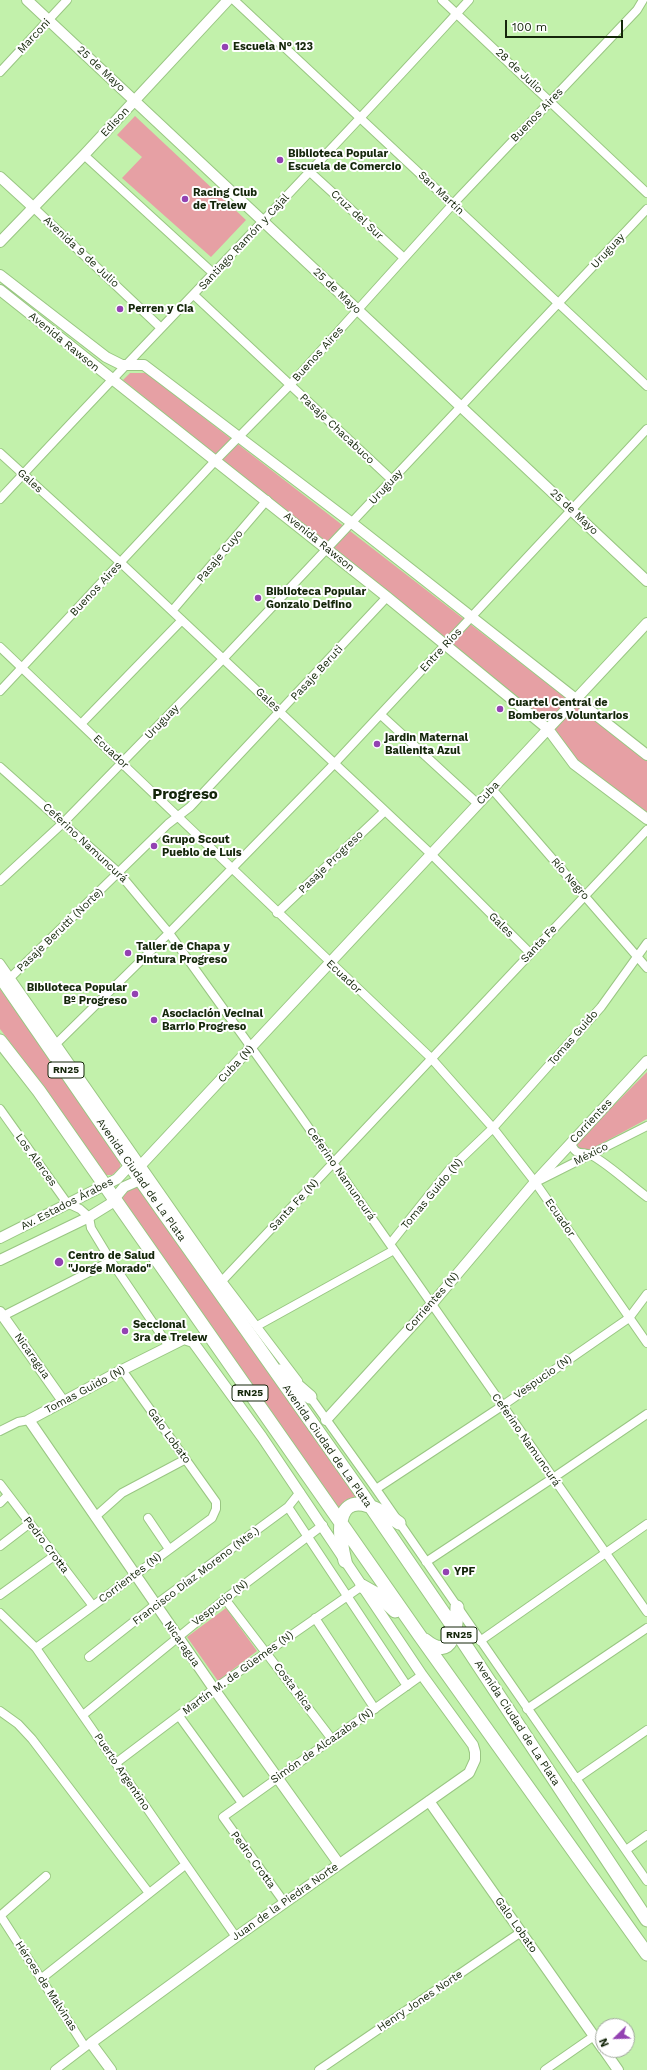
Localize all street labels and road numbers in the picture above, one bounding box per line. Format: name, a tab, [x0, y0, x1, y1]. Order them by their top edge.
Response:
street label: Marconi	[15, 16, 53, 56]
street label: 25 de Mayo	[74, 43, 128, 95]
street label: 28 de Julio	[493, 46, 545, 96]
street label: Buenos Aires	[508, 85, 566, 145]
street label: Edison	[98, 104, 132, 140]
street label: San Martín	[415, 168, 467, 218]
street label: Cruz del Sur	[328, 187, 386, 243]
street label: Santiago Ramón y Cajal	[196, 191, 292, 293]
street label: Avenida 9 de Julio	[40, 213, 122, 291]
street label: Uruguay	[588, 231, 628, 271]
street label: 25 de Mayo	[310, 265, 364, 317]
street label: Avenida Rawson	[26, 309, 102, 375]
street label: Buenos Aires	[290, 324, 346, 384]
street label: Pasaje Chacabuco	[297, 391, 377, 467]
street label: Gales	[15, 466, 45, 496]
street label: Uruguay	[366, 467, 406, 507]
street label: 25 de Mayo	[547, 486, 601, 538]
street label: Avenida Rawson	[281, 509, 357, 575]
street label: Pasaje Cuyo	[194, 527, 246, 585]
street label: Buenos Aires	[67, 559, 125, 619]
street label: Entre Ríos	[417, 625, 465, 675]
street label: Pasaje Beruti	[288, 643, 346, 703]
street label: Gales	[253, 685, 283, 715]
street label: Uruguay	[142, 702, 182, 742]
street label: Ecuador	[90, 732, 132, 772]
street label: Cuba	[474, 778, 502, 808]
street label: Ceferino Namuncurá	[40, 800, 130, 886]
street label: Pasaje Progreso	[296, 828, 366, 896]
street label: Río Negro	[548, 855, 592, 903]
street label: Pasaje Berutti (Norte)	[14, 885, 106, 975]
street label: Gales	[486, 910, 516, 940]
street label: Santa Fe	[518, 922, 560, 966]
street label: Ecuador	[323, 957, 365, 997]
street label: Tomas Guido	[545, 1007, 601, 1069]
street label: Cuba (N)	[215, 1042, 257, 1086]
road number: RN25	[48, 1062, 84, 1078]
street label: Corrientes	[567, 1096, 615, 1146]
street label: Avenida Ciudad de La Plata	[93, 1116, 189, 1244]
street label: Ceferino Namuncurá	[304, 1125, 378, 1223]
street label: Los Alerces	[12, 1131, 60, 1189]
street label: México	[572, 1140, 610, 1168]
street label: Tomas Guido (N)	[398, 1156, 466, 1232]
street label: Av. Estados Árabes	[19, 1175, 115, 1233]
street label: Santa Fe (N)	[267, 1176, 321, 1234]
street label: Ecuador	[542, 1196, 578, 1240]
street label: Corrientes (N)	[402, 1269, 462, 1335]
street label: Nicaragua	[11, 1331, 53, 1381]
street label: Vespucio (N)	[512, 1352, 574, 1402]
street label: Tomas Guido (N)	[43, 1363, 127, 1417]
street label: Avenida Ciudad de La Plata	[279, 1382, 375, 1510]
road number: RN25	[232, 1385, 268, 1401]
street label: Ceferino Namuncurá	[489, 1391, 563, 1489]
street label: Galo Lobato	[145, 1406, 193, 1466]
street label: Pedro Crotta	[20, 1514, 72, 1576]
street label: Francisco Díaz Moreno (Nte.)	[130, 1524, 262, 1628]
street label: Corrientes (N)	[96, 1550, 164, 1606]
street label: Vespucio (N)	[189, 1577, 251, 1629]
street label: Nicaragua	[161, 1619, 203, 1669]
road number: RN25	[441, 1627, 477, 1643]
street label: Martín M. de Güemes (N)	[180, 1628, 296, 1718]
street label: Avenida Ciudad de La Plata	[471, 1658, 563, 1788]
street label: Costa Rica	[271, 1660, 315, 1714]
street label: Simón de Alcazaba (N)	[268, 1706, 376, 1786]
street label: Puerto Argentino	[91, 1731, 153, 1813]
street label: Pedro Crotta	[228, 1829, 278, 1891]
street label: Juan de la Piedra Norte	[229, 1860, 341, 1944]
street label: Galo Lobato	[492, 1895, 540, 1955]
street label: Héroes de Malvinas	[12, 1939, 80, 2033]
street label: Henry Jones Norte	[375, 1968, 465, 2034]

